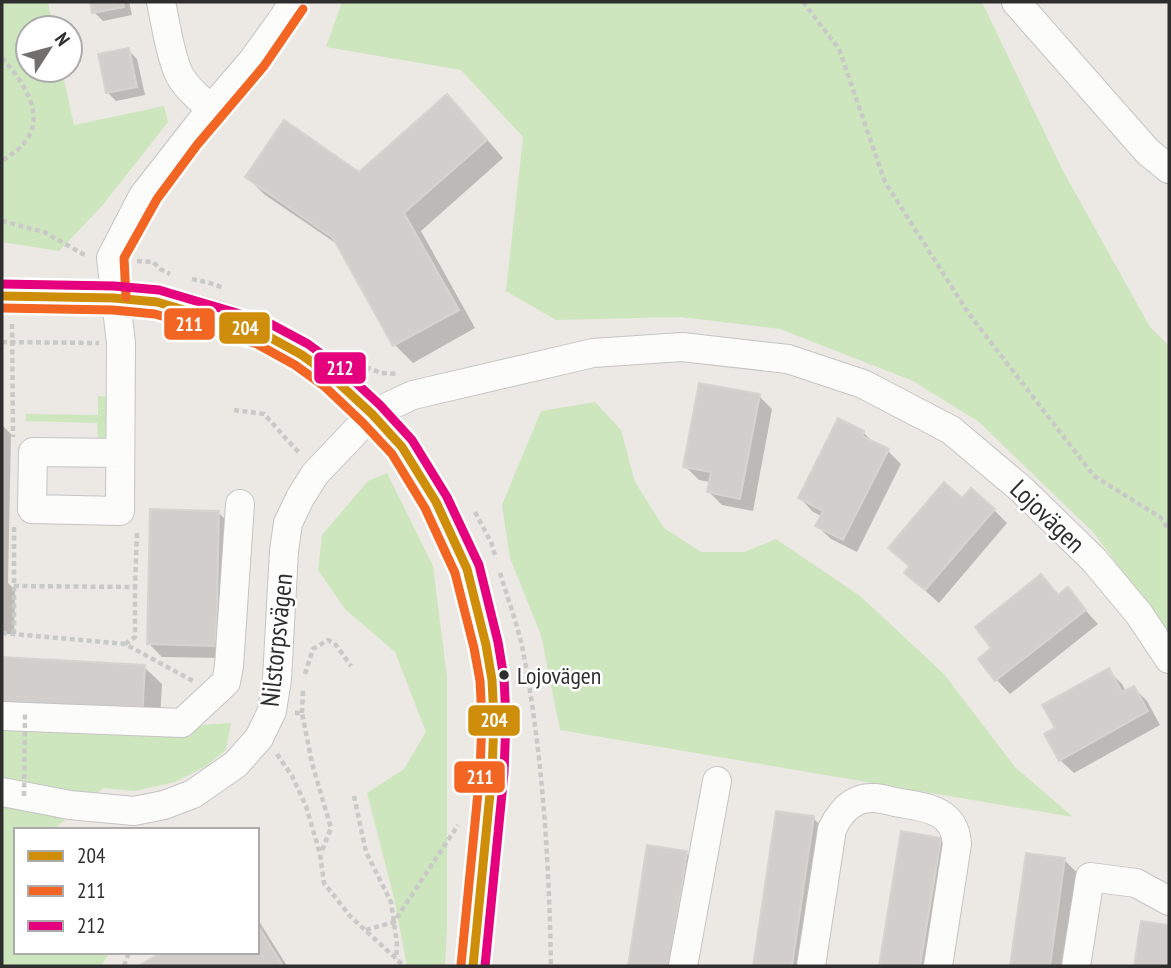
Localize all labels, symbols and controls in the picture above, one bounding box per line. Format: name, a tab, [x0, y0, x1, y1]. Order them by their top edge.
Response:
north arrow	[14, 14, 84, 84]
text: N	[50, 28, 75, 50]
line badge: 211	[163, 307, 216, 341]
line badge: 204	[218, 311, 271, 345]
text: 211	[175, 312, 203, 336]
text: 204	[231, 316, 259, 340]
line badge: 212	[313, 351, 367, 385]
text: 212	[326, 356, 354, 380]
street label: Lojovägen	[1004, 472, 1092, 560]
street label: Nilstorpsvägen	[253, 572, 299, 708]
place label: Lojovägen	[517, 660, 601, 691]
marker: Lojovägen	[497, 668, 511, 682]
line badge: 204	[467, 704, 521, 737]
text: 204	[480, 708, 508, 732]
line badge: 211	[453, 760, 506, 794]
text: 211	[466, 765, 494, 789]
legend	[14, 828, 259, 954]
text: 204	[77, 842, 106, 869]
text: 211	[77, 877, 105, 904]
text: 212	[77, 912, 105, 939]

